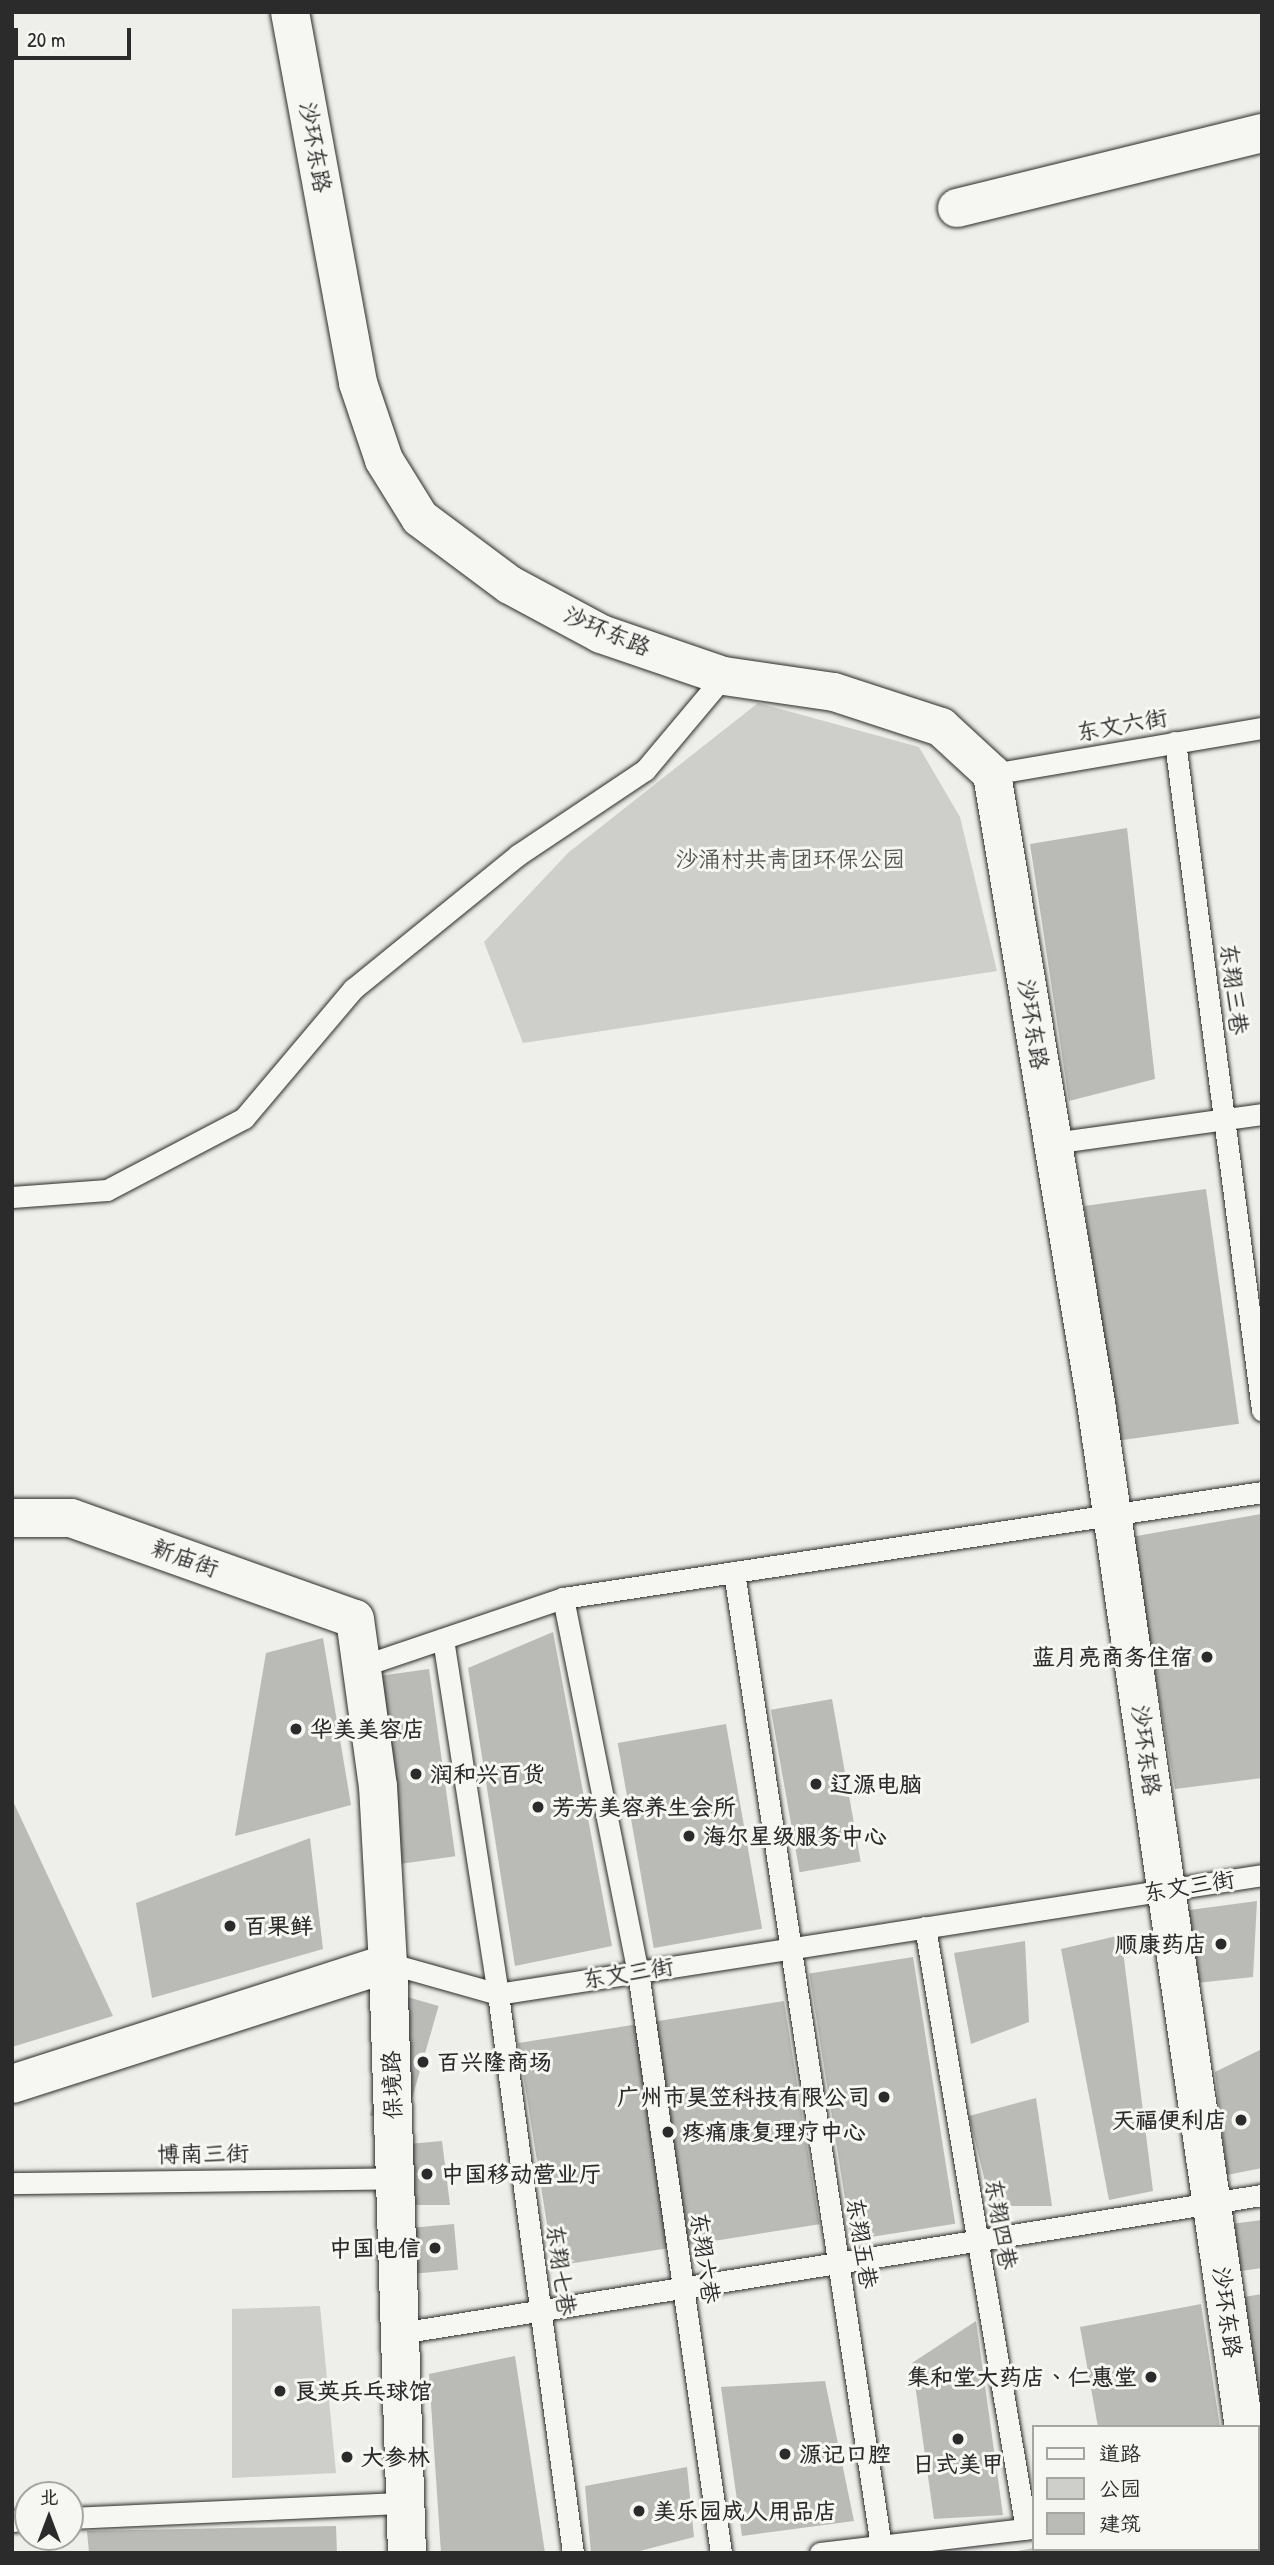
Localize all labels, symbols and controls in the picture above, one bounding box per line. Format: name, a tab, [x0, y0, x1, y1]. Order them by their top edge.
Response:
scale bar	[18, 14, 135, 58]
text: 20 m	[27, 25, 65, 54]
street label: 沙环东路	[293, 99, 337, 195]
street label: 沙环东路	[559, 600, 655, 662]
street label: 东文六街	[1074, 703, 1170, 747]
park label: 沙涌村共青团环保公园	[675, 845, 905, 873]
street label: 东翔三巷	[1215, 942, 1253, 1036]
street label: 沙环东路	[1012, 976, 1054, 1072]
street label: 新庙街	[148, 1533, 222, 1583]
place label: 蓝月亮商务住宿	[1032, 1643, 1193, 1671]
marker: 蓝月亮商务住宿	[1199, 1649, 1215, 1665]
street label: 沙环东路	[1126, 1703, 1166, 1797]
place label: 华美美容店	[310, 1715, 425, 1743]
marker: 华美美容店	[288, 1721, 304, 1737]
place label: 润和兴百货	[430, 1760, 545, 1788]
marker: 润和兴百货	[408, 1766, 424, 1782]
place label: 辽源电脑	[830, 1770, 922, 1798]
marker: 辽源电脑	[808, 1776, 824, 1792]
place label: 芳芳美容养生会所	[552, 1793, 736, 1821]
marker: 芳芳美容养生会所	[530, 1799, 546, 1815]
place label: 海尔星级服务中心	[703, 1822, 887, 1850]
marker: 海尔星级服务中心	[681, 1828, 697, 1844]
street label: 东文三街	[1141, 1865, 1237, 1907]
place label: 百果鲜	[244, 1912, 313, 1940]
marker: 百果鲜	[222, 1918, 238, 1934]
place label: 顺康药店	[1115, 1930, 1207, 1958]
marker: 顺康药店	[1213, 1936, 1229, 1952]
street label: 东文三街	[580, 1952, 676, 1994]
place label: 百兴隆商场	[437, 2048, 552, 2076]
street label: 保境路	[377, 2050, 407, 2120]
marker: 百兴隆商场	[415, 2054, 431, 2070]
place label: 广州市昊笠科技有限公司	[617, 2083, 870, 2111]
marker: 广州市昊笠科技有限公司	[876, 2089, 892, 2105]
place label: 天福便利店	[1112, 2106, 1227, 2134]
marker: 天福便利店	[1233, 2112, 1249, 2128]
place label: 疼痛康复理疗中心	[682, 2118, 866, 2146]
marker: 疼痛康复理疗中心	[660, 2124, 676, 2140]
street label: 博南三街	[157, 2139, 249, 2169]
place label: 中国移动营业厅	[441, 2160, 602, 2188]
marker: 中国移动营业厅	[419, 2166, 435, 2182]
street label: 东翔四巷	[979, 2176, 1023, 2272]
street label: 东翔五巷	[841, 2195, 883, 2291]
street label: 东翔六巷	[685, 2211, 725, 2305]
street label: 东翔七巷	[541, 2223, 581, 2317]
place label: 中国电信	[329, 2234, 421, 2262]
marker: 中国电信	[427, 2240, 443, 2256]
street label: 沙环东路	[1207, 2265, 1247, 2359]
place label: 集和堂大药店、仁惠堂	[907, 2363, 1137, 2391]
marker: 集和堂大药店、仁惠堂	[1143, 2369, 1159, 2385]
place label: 良英兵乓球馆	[294, 2377, 432, 2405]
marker: 良英兵乓球馆	[272, 2383, 288, 2399]
legend	[1032, 2425, 1260, 2551]
marker: 日式美甲	[950, 2431, 966, 2447]
text: 道路	[1099, 2439, 1141, 2468]
place label: 源记口腔	[799, 2440, 891, 2468]
place label: 大参林	[361, 2443, 430, 2471]
marker: 源记口腔	[777, 2446, 793, 2462]
marker: 大参林	[339, 2449, 355, 2465]
place label: 日式美甲	[912, 2450, 1004, 2478]
text: 公园	[1099, 2474, 1141, 2503]
north arrow	[14, 2481, 84, 2551]
text: 北	[39, 2484, 59, 2510]
place label: 美乐园成人用品店	[653, 2497, 837, 2525]
marker: 美乐园成人用品店	[631, 2503, 647, 2519]
text: 建筑	[1099, 2509, 1141, 2538]

